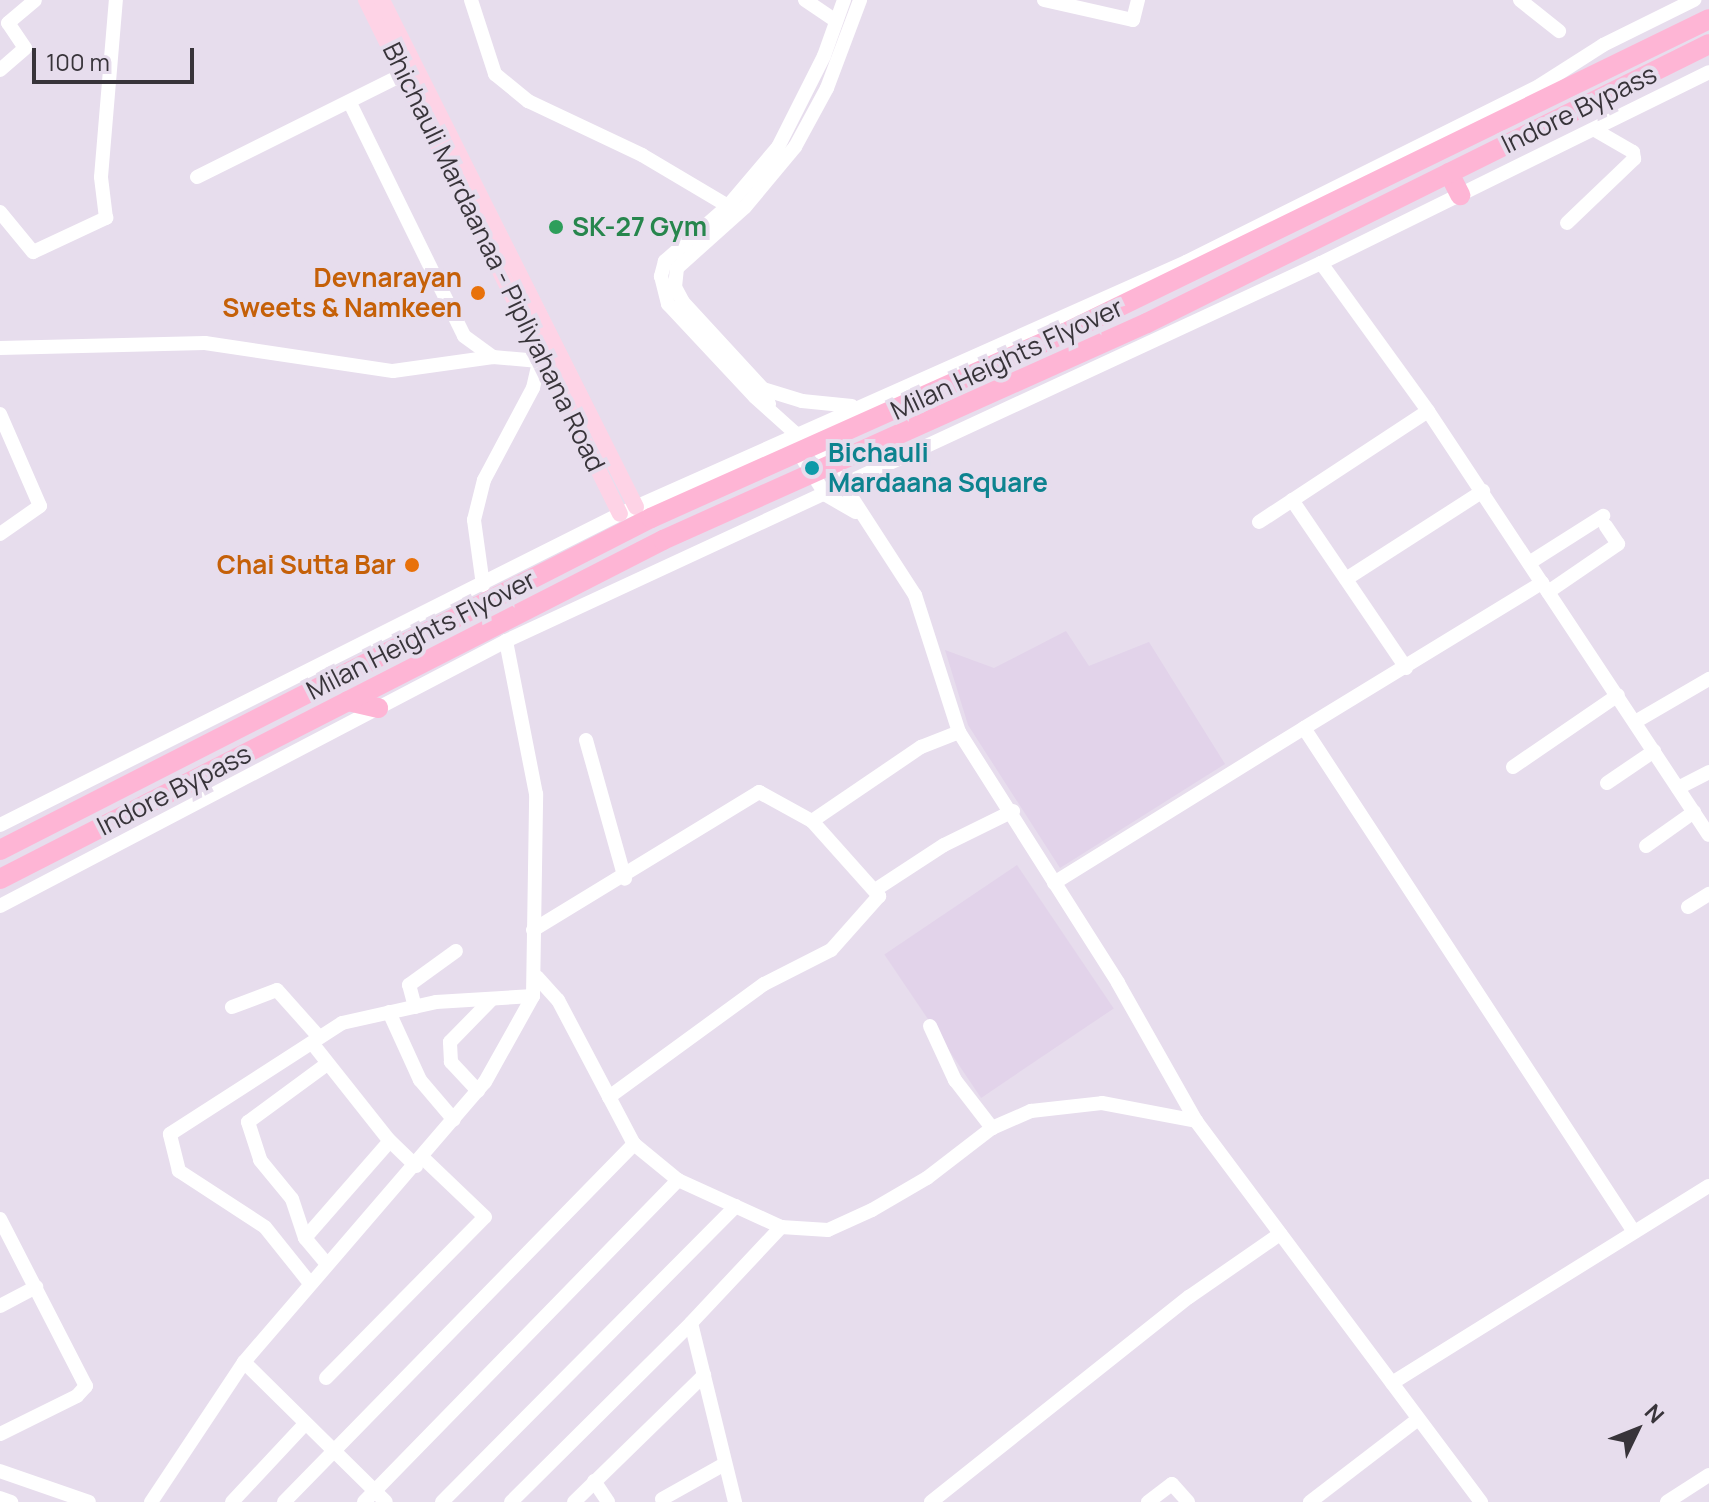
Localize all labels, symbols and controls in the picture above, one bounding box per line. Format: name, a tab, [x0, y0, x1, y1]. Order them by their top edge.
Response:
scale bar	[36, 32, 198, 82]
street label: Bhichauli Mardaanaa - Pipliyahana Road	[376, 37, 612, 477]
text: 100 m	[46, 45, 110, 78]
street label: Indore Bypass	[1496, 58, 1662, 160]
place label: SK-27 Gym	[572, 211, 707, 243]
marker: SK-27 Gym	[547, 218, 565, 236]
place label: Devnarayan Sweets & Namkeen	[222, 262, 462, 324]
marker: Devnarayan Sweets & Namkeen	[469, 284, 487, 302]
street label: Milan Heights Flyover	[886, 291, 1128, 427]
place label: Bichauli Mardaana Square	[828, 437, 1048, 498]
marker: Bichauli Mardaana Square	[803, 459, 821, 477]
place label: Chai Sutta Bar	[217, 549, 396, 581]
marker: Chai Sutta Bar	[403, 556, 421, 574]
street label: Milan Heights Flyover	[301, 564, 541, 706]
street label: Indore Bypass	[92, 738, 256, 842]
north arrow	[1597, 1390, 1677, 1470]
text: N	[1638, 1398, 1671, 1430]

